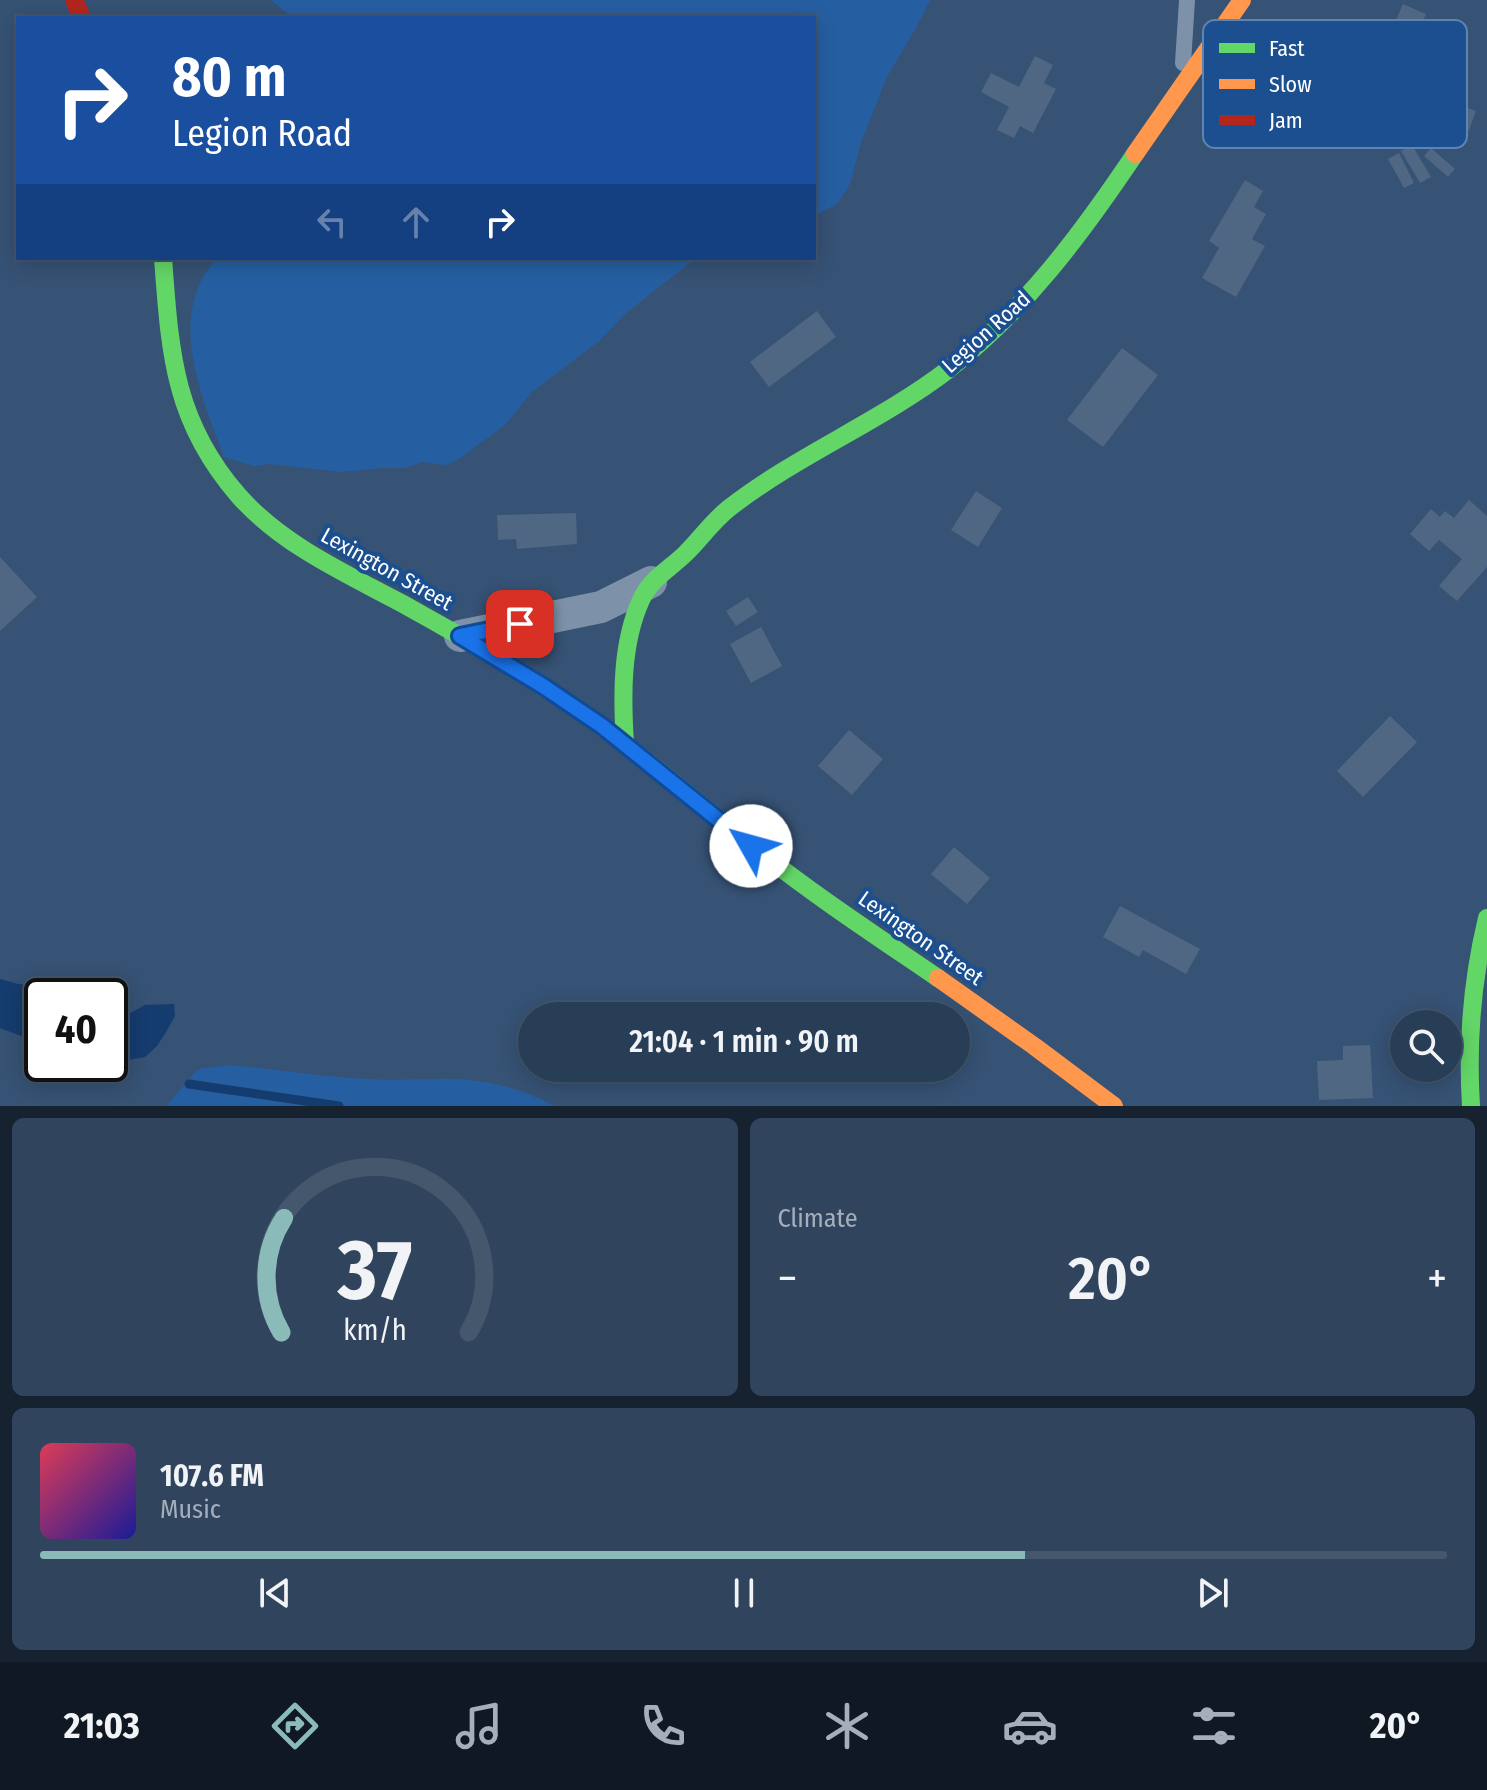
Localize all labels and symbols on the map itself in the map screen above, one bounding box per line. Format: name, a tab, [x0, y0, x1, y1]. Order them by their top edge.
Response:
legend	[1203, 20, 1467, 148]
text: Fast	[1269, 35, 1305, 62]
text: Slow	[1269, 71, 1312, 98]
text: Jam	[1269, 107, 1303, 134]
street label: Legion Road	[936, 285, 1036, 379]
street label: Lexington Street	[316, 522, 458, 617]
pin	[486, 590, 554, 658]
position arrow	[709, 804, 793, 888]
street label: Lexington Street	[853, 885, 989, 991]
speed limit sign: 40	[24, 978, 128, 1082]

